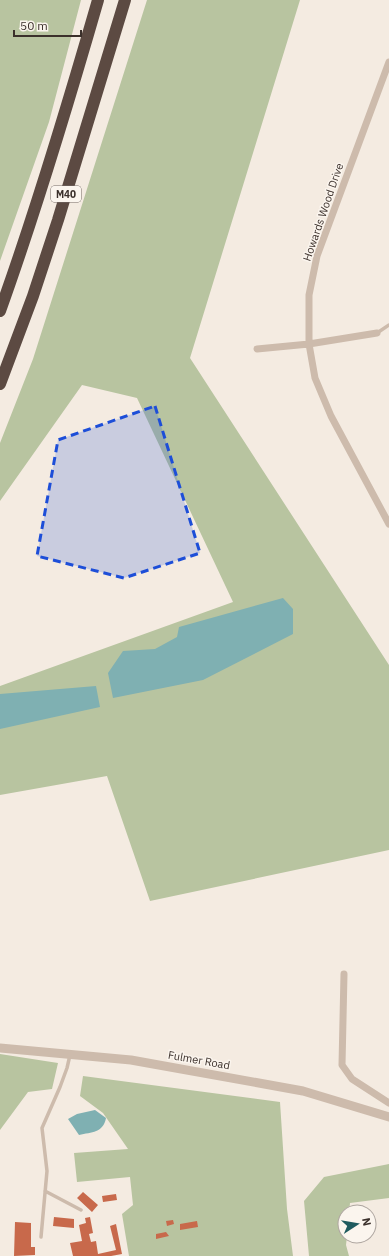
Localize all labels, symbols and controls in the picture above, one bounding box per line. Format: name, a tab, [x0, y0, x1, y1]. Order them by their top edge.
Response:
scale bar	[14, 12, 81, 38]
text: 50 m	[20, 18, 48, 33]
street label: Howards Wood Drive	[300, 161, 346, 263]
road number: M40	[51, 186, 81, 202]
street label: Fulmer Road	[167, 1048, 231, 1072]
north arrow	[337, 1204, 377, 1244]
text: N	[359, 1217, 374, 1227]

